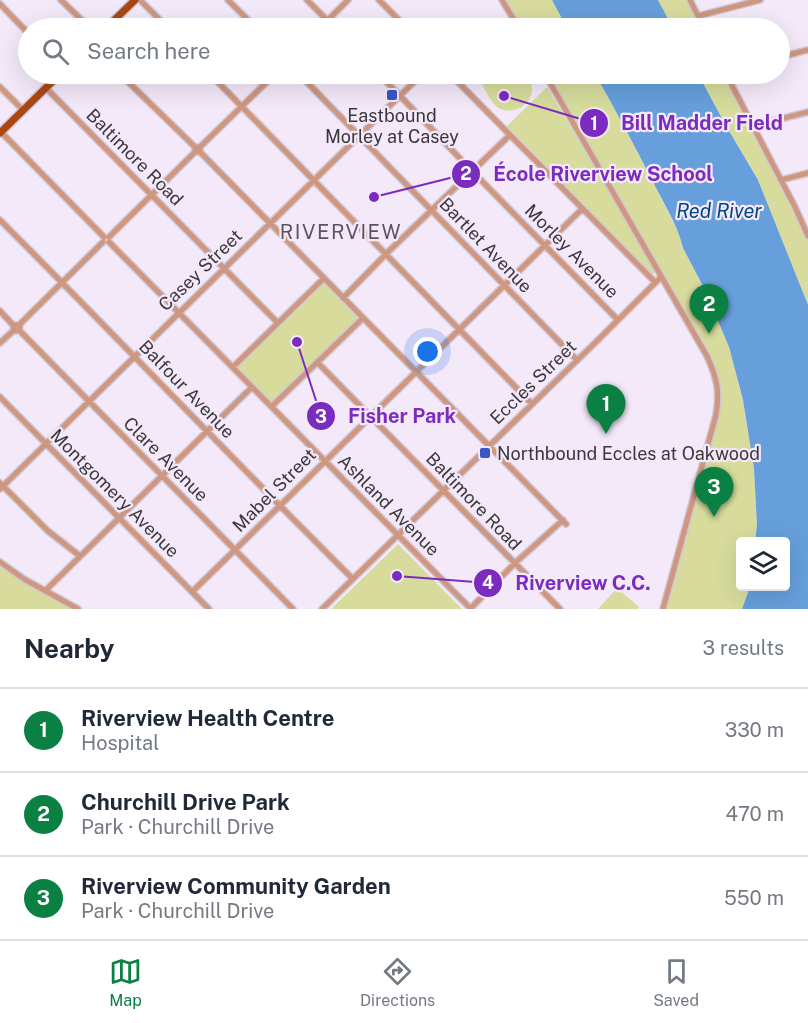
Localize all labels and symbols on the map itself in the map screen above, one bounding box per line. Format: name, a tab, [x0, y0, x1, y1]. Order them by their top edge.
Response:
marker: Eastbound Morley at Casey	[385, 88, 399, 102]
street label: Baltimore Road	[82, 104, 188, 210]
callout: Bill Madder Field	[579, 104, 795, 142]
place label: Eastbound Morley at Casey	[325, 105, 459, 147]
text: Bill Madder Field	[621, 111, 783, 135]
text: 1	[590, 113, 598, 134]
callout: École Riverview School	[451, 155, 725, 193]
text: École Riverview School	[493, 161, 713, 186]
text: 2	[460, 163, 472, 184]
street label: Bartlet Avenue	[435, 193, 537, 297]
water label: Red River	[676, 199, 762, 223]
street label: Morley Avenue	[521, 200, 623, 302]
district label: RIVERVIEW	[280, 220, 402, 244]
street label: Casey Street	[154, 225, 246, 315]
pin: 2	[690, 284, 728, 334]
street label: Balfour Avenue	[135, 336, 239, 442]
street label: Eccles Street	[486, 336, 580, 428]
your location	[413, 337, 442, 366]
pin: 1	[586, 384, 626, 434]
callout: Fisher Park	[306, 397, 468, 435]
text: Fisher Park	[348, 404, 457, 428]
text: 3	[315, 406, 327, 427]
street label: Clare Avenue	[119, 412, 213, 506]
street label: Montgomery Avenue	[46, 424, 184, 562]
place label: Northbound Eccles at Oakwood	[497, 443, 760, 464]
street label: Mabel Street	[228, 444, 320, 536]
marker: Northbound Eccles at Oakwood	[478, 446, 492, 460]
street label: Baltimore Road	[422, 448, 526, 554]
street label: Ashland Avenue	[334, 450, 444, 560]
pin: 3	[694, 468, 734, 517]
callout: Riverview C.C.	[473, 564, 663, 602]
text: Riverview C.C.	[515, 571, 651, 595]
text: 4	[482, 572, 494, 593]

